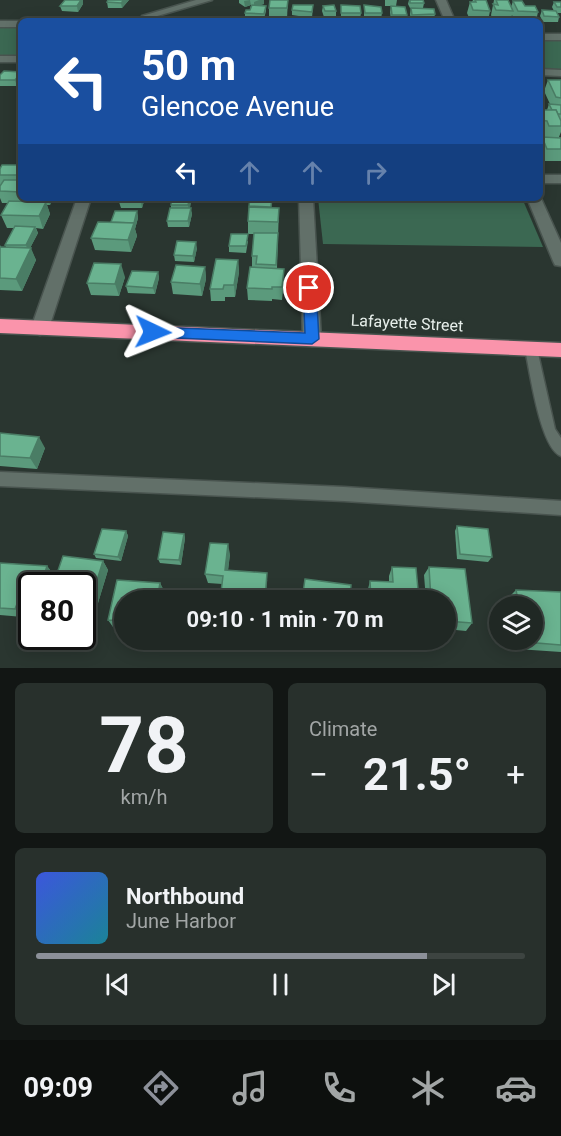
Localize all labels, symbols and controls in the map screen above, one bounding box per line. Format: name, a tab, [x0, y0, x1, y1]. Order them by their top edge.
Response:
text: 50 m	[141, 41, 236, 90]
icon: left	[42, 42, 120, 120]
text: Glencoe Avenue	[141, 91, 334, 123]
icon: left	[170, 156, 203, 189]
icon: ahead	[233, 156, 266, 189]
icon: ahead	[296, 156, 329, 189]
icon: right	[359, 156, 392, 189]
pin	[283, 262, 334, 313]
icon: arrive	[292, 271, 325, 304]
position arrow	[121, 300, 185, 364]
street label: Lafayette Street	[350, 311, 464, 335]
speed limit sign: 80	[18, 572, 96, 650]
map controls	[489, 596, 543, 650]
button: layers	[489, 596, 543, 650]
text: 09:10 · 1 min · 70 m	[187, 607, 383, 632]
text: 78	[99, 700, 189, 791]
text: Climate	[309, 717, 377, 741]
text: 21.5°	[363, 748, 471, 801]
text: −	[309, 755, 328, 794]
text: +	[506, 755, 525, 794]
text: km/h	[121, 785, 167, 809]
text: Northbound	[126, 884, 244, 909]
text: June Harbor	[126, 909, 236, 933]
icon: previous	[101, 968, 134, 1001]
icon: pause	[264, 968, 297, 1001]
icon: next	[427, 968, 460, 1001]
icon: directions	[140, 1067, 182, 1109]
icon: music	[229, 1067, 271, 1109]
icon: phone	[318, 1067, 360, 1109]
icon: climate	[407, 1067, 449, 1109]
icon: car	[495, 1067, 537, 1109]
text: 09:09	[23, 1072, 93, 1104]

